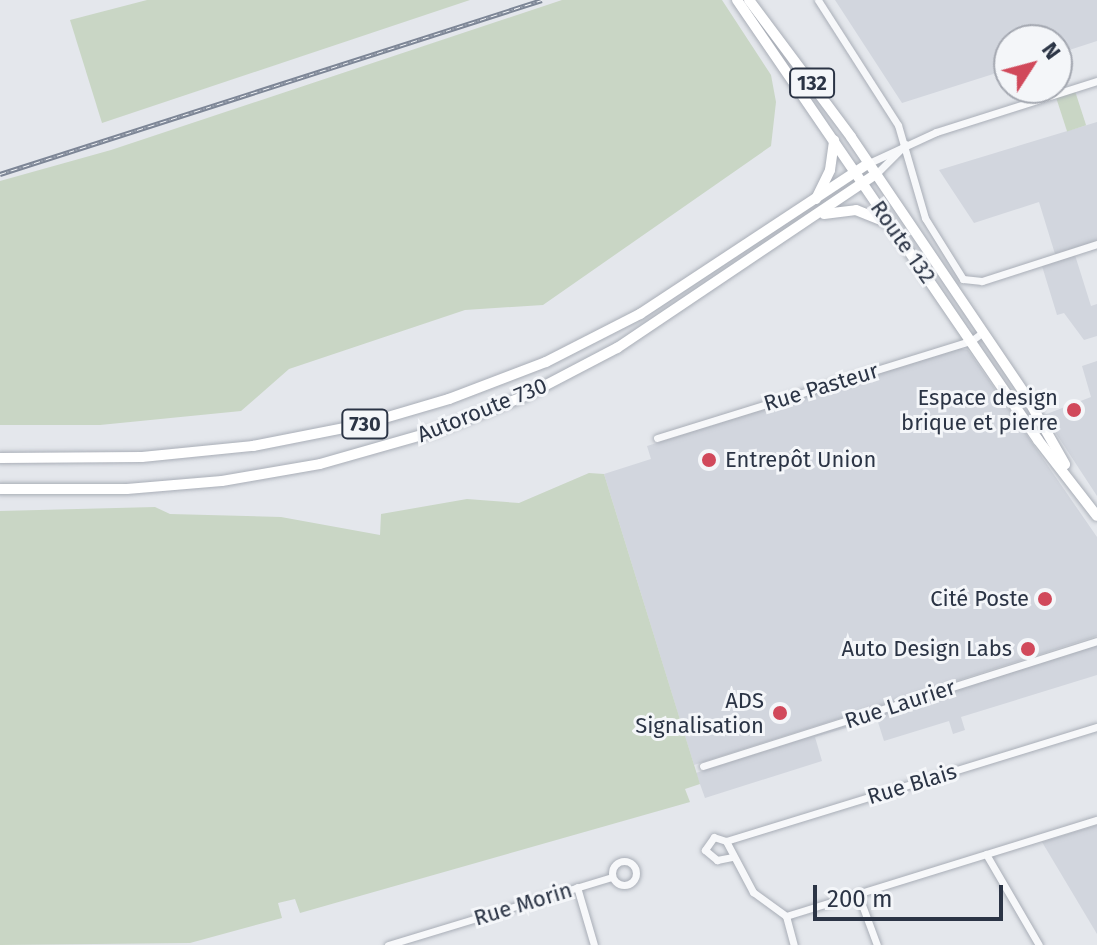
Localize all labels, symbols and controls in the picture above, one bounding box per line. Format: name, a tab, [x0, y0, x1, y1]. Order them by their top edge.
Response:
north arrow	[993, 24, 1073, 104]
text: N	[1036, 37, 1066, 65]
road number: 132	[788, 67, 836, 99]
street label: Route 132	[865, 195, 941, 289]
street label: Rue Pasteur	[761, 357, 881, 417]
street label: Autoroute 730	[413, 372, 551, 448]
place label: Espace design brique et pierre	[901, 384, 1058, 436]
marker: Espace design brique et pierre	[1065, 401, 1083, 419]
road number: 730	[341, 408, 389, 440]
place label: Entrepôt Union	[725, 447, 876, 473]
marker: Entrepôt Union	[700, 451, 718, 469]
place label: Cité Poste	[930, 586, 1029, 612]
marker: Cité Poste	[1036, 590, 1054, 608]
place label: Auto Design Labs	[841, 636, 1012, 662]
marker: Auto Design Labs	[1019, 640, 1037, 658]
street label: Rue Laurier	[841, 674, 959, 734]
place label: ADS Signalisation	[635, 687, 764, 738]
marker: ADS Signalisation	[771, 704, 789, 722]
street label: Rue Blais	[864, 758, 960, 810]
scale bar	[817, 869, 1007, 919]
street label: Rue Morin	[471, 877, 575, 931]
text: 200 m	[827, 885, 893, 913]

